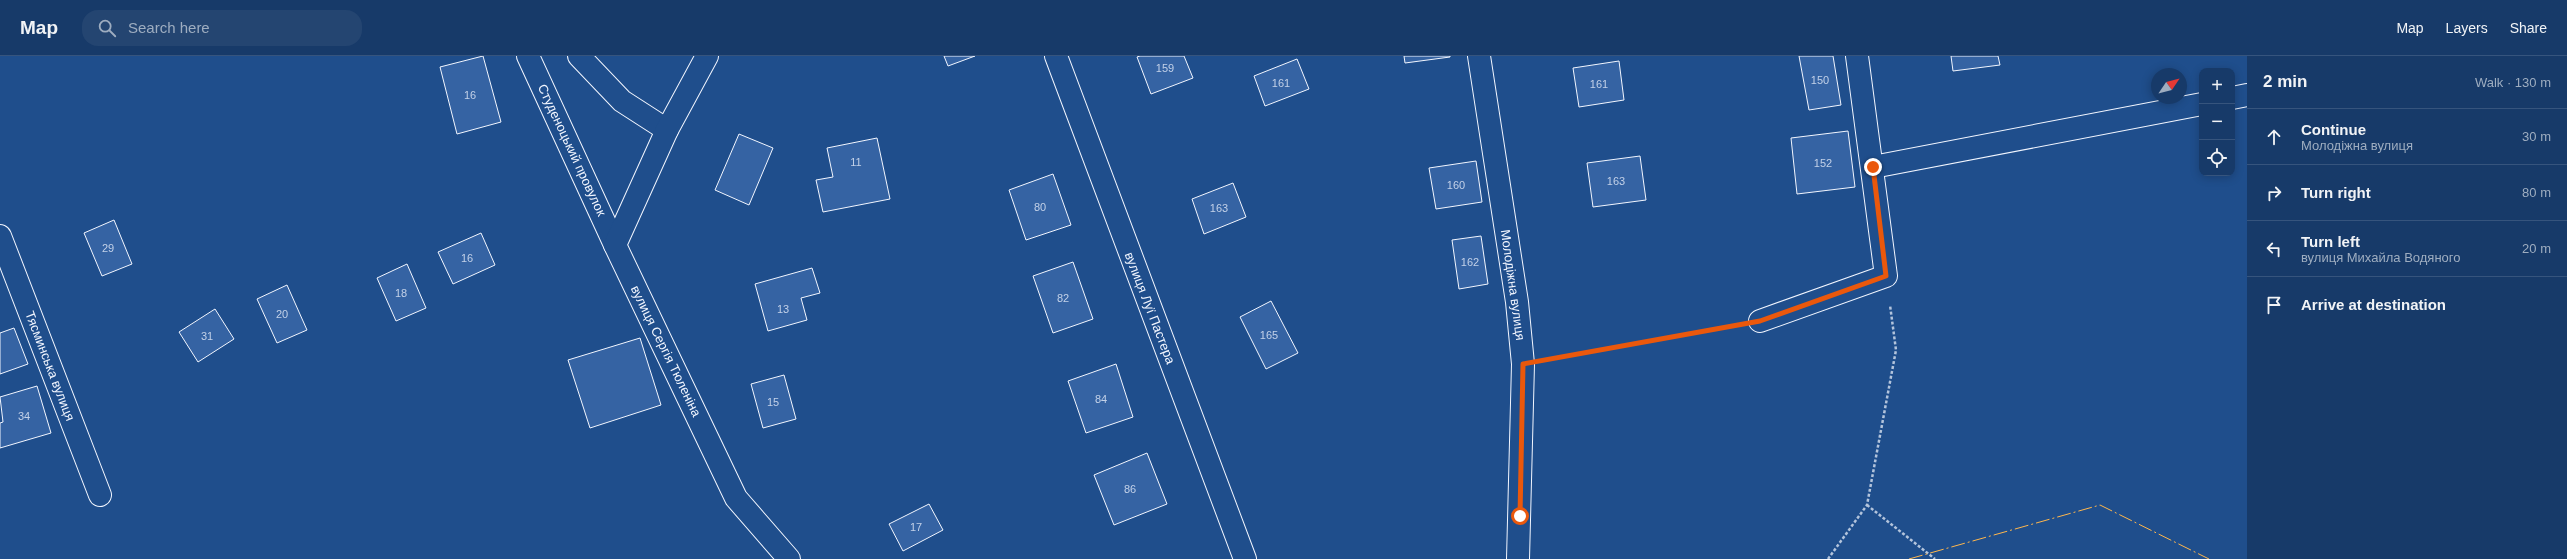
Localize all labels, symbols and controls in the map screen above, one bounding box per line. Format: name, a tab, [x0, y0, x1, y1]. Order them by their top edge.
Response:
search box	[82, 10, 362, 46]
text: Map	[20, 17, 58, 38]
icon: search	[96, 17, 118, 39]
text: Search here	[128, 19, 210, 36]
text: Map	[2396, 20, 2424, 36]
text: Layers	[2446, 20, 2488, 36]
text: Share	[2510, 20, 2547, 36]
house number: 159	[1156, 62, 1174, 74]
north arrow	[2151, 68, 2187, 104]
map controls	[2199, 68, 2235, 176]
button: +	[2199, 68, 2235, 104]
text: 2 min	[2263, 72, 2307, 91]
house number: 150	[1811, 74, 1829, 86]
text: Walk · 130 m	[2475, 75, 2551, 90]
house number: 161	[1272, 77, 1290, 89]
house number: 161	[1590, 78, 1608, 90]
street label: Студеноцький провулок	[535, 82, 609, 219]
house number: 16	[464, 89, 476, 101]
button: −	[2199, 104, 2235, 140]
text: Continue	[2301, 121, 2366, 138]
icon: ahead	[2263, 126, 2285, 148]
text: 30 m	[2522, 129, 2551, 144]
text: Молодіжна вулиця	[2301, 138, 2413, 153]
button: locate	[2199, 140, 2235, 176]
house number: 11	[850, 156, 862, 168]
house number: 152	[1814, 157, 1832, 169]
route end	[1864, 158, 1882, 176]
house number: 163	[1607, 175, 1625, 187]
house number: 160	[1447, 179, 1465, 191]
icon: right	[2263, 182, 2285, 204]
text: Turn right	[2301, 184, 2371, 201]
text: 80 m	[2522, 185, 2551, 200]
house number: 80	[1034, 201, 1046, 213]
house number: 163	[1210, 202, 1228, 214]
street label: Молодіжна вулиця	[1498, 229, 1528, 341]
text: Turn left	[2301, 233, 2360, 250]
icon: left	[2263, 238, 2285, 260]
text: 20 m	[2522, 241, 2551, 256]
house number: 29	[102, 242, 114, 254]
street label: вулиця Луї Пастера	[1122, 250, 1179, 367]
text: вулиця Михайла Водяного	[2301, 250, 2460, 265]
house number: 16	[461, 252, 473, 264]
house number: 162	[1461, 256, 1479, 268]
street label: вулиця Сергія Тюленіна	[628, 283, 705, 420]
house number: 18	[395, 287, 407, 299]
house number: 82	[1057, 292, 1069, 304]
icon: arrive	[2263, 294, 2285, 316]
text: Arrive at destination	[2301, 296, 2446, 313]
house number: 13	[777, 303, 789, 315]
house number: 20	[276, 308, 288, 320]
street label: Тясминська вулиця	[22, 309, 78, 423]
house number: 165	[1260, 329, 1278, 341]
house number: 31	[201, 330, 213, 342]
house number: 84	[1095, 393, 1107, 405]
house number: 15	[767, 396, 779, 408]
house number: 34	[18, 410, 30, 422]
house number: 86	[1124, 483, 1136, 495]
route start	[1511, 507, 1529, 525]
house number: 17	[910, 521, 922, 533]

